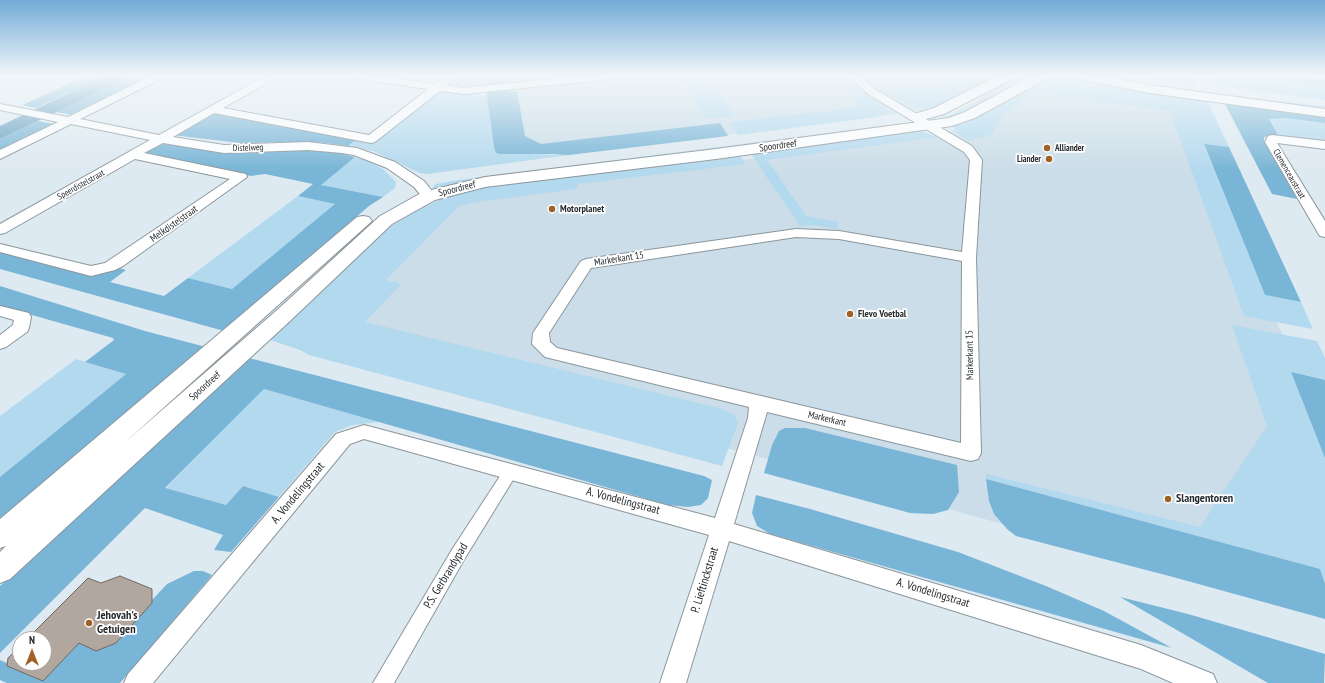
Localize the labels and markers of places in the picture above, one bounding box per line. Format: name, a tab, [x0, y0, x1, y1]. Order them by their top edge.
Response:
marker: Alliander	[1042, 143, 1052, 153]
place label: Alliander	[1055, 143, 1084, 153]
place label: Liander	[1017, 154, 1041, 164]
marker: Liander	[1044, 154, 1054, 164]
place label: Motorplanet	[560, 203, 604, 215]
marker: Motorplanet	[547, 204, 557, 214]
place label: Flevo Voetbal	[858, 308, 906, 320]
marker: Flevo Voetbal	[845, 309, 855, 319]
place label: Slangentoren	[1176, 492, 1233, 506]
marker: Slangentoren	[1163, 494, 1173, 504]
place label: Jehovah's Getuigen	[97, 609, 137, 637]
marker: Jehovah's Getuigen	[84, 618, 94, 628]

